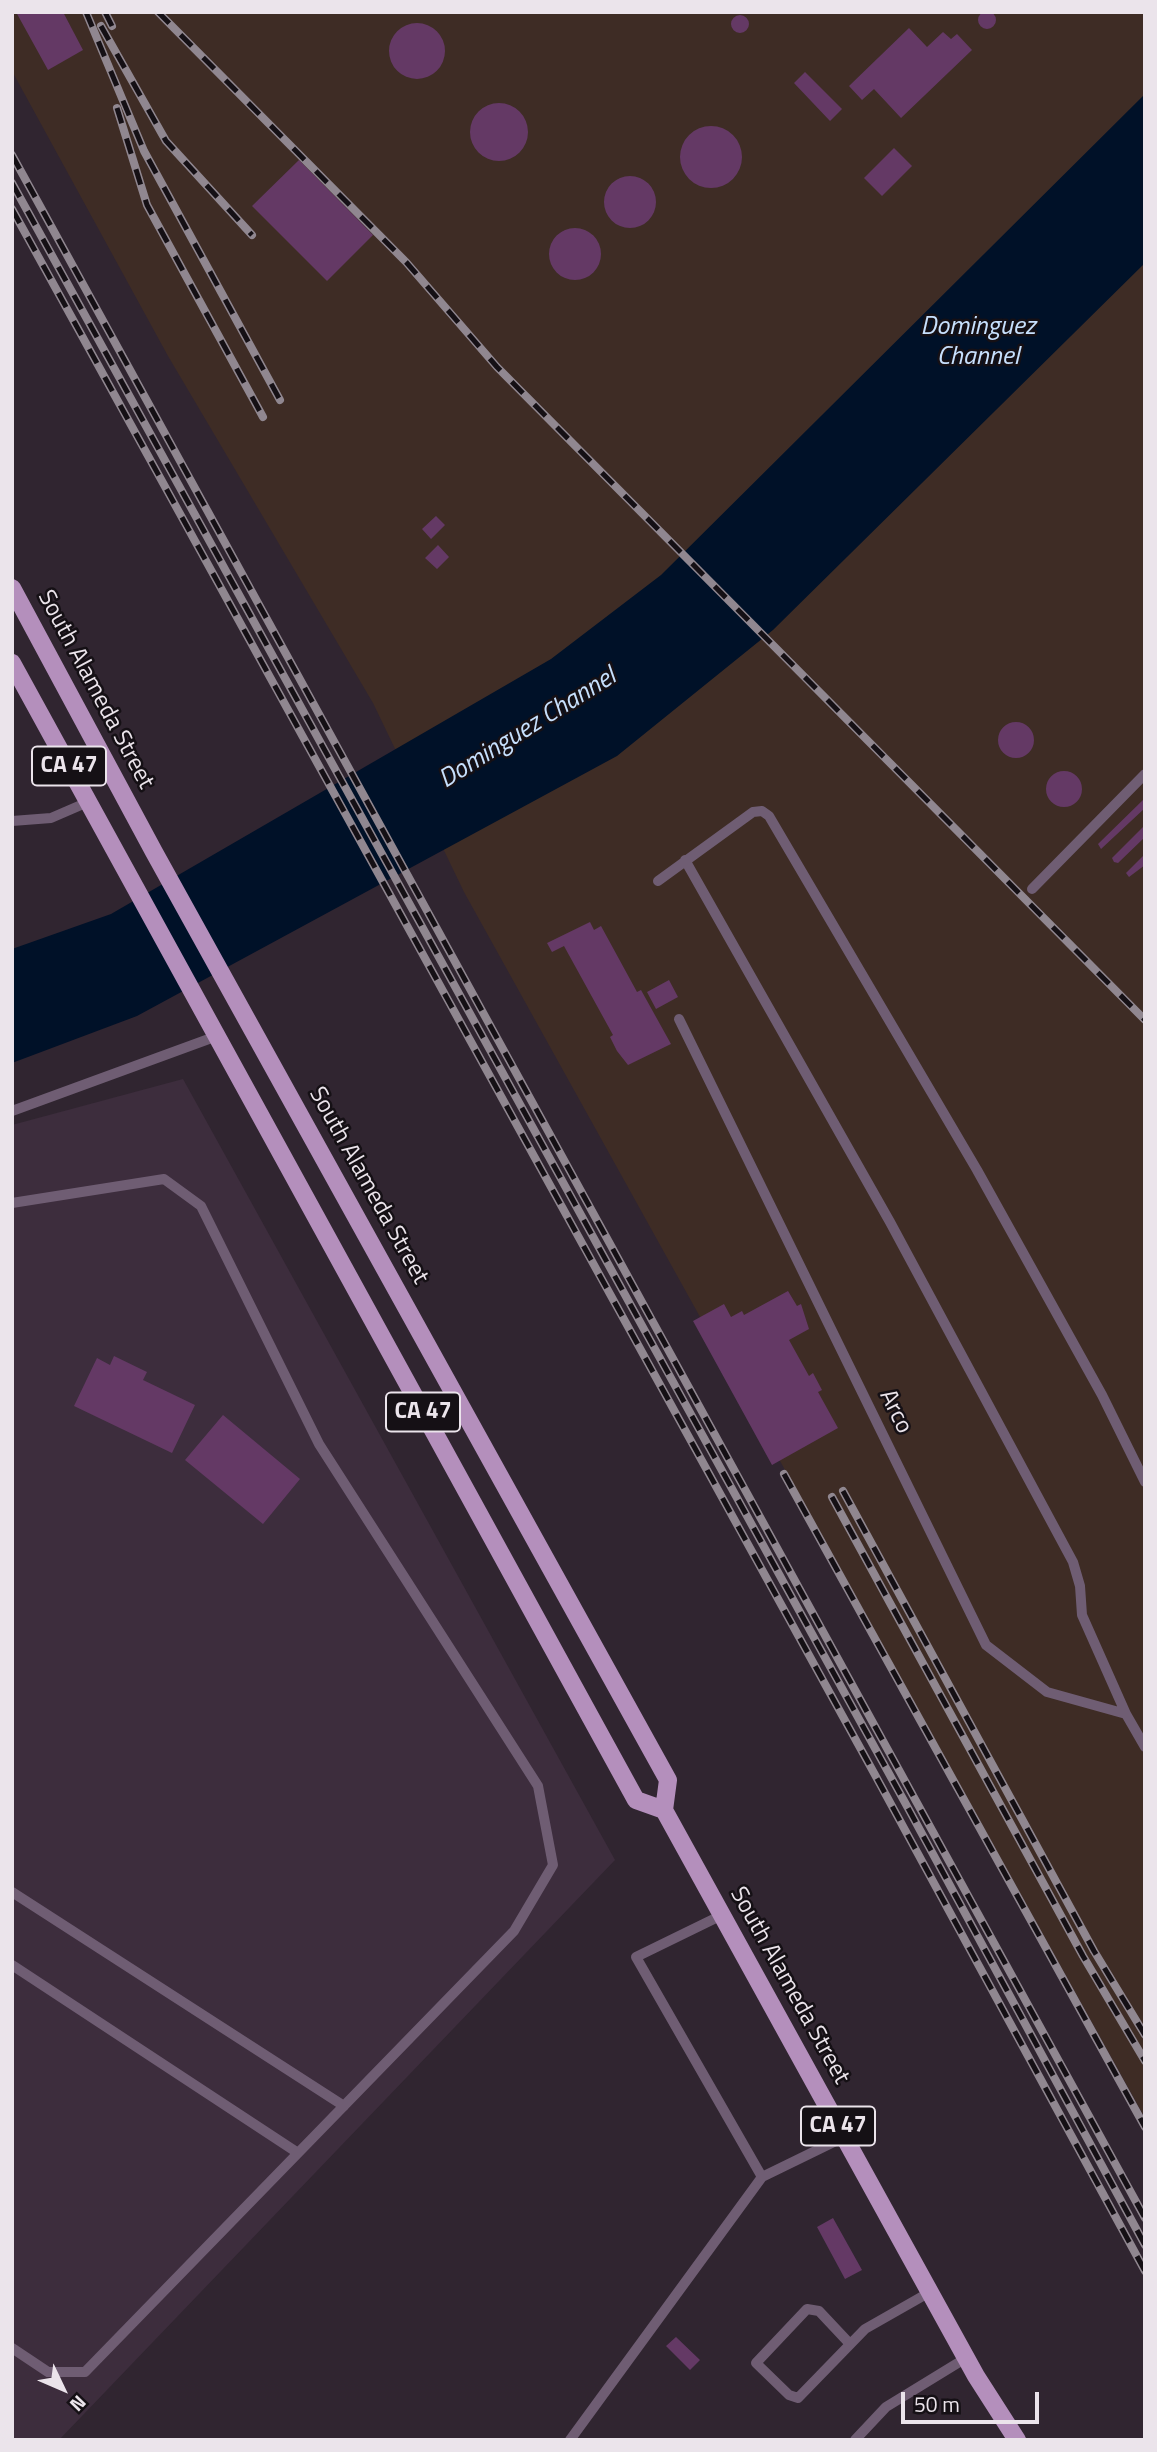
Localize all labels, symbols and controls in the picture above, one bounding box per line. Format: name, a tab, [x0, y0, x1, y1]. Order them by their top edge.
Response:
water label: Dominguez Channel	[920, 312, 1036, 374]
street label: South Alameda Street	[30, 586, 160, 794]
water label: Dominguez Channel	[433, 662, 623, 796]
road number: CA 47	[32, 746, 106, 786]
street label: South Alameda Street	[302, 1082, 434, 1290]
street label: Arco	[872, 1385, 918, 1439]
road number: CA 47	[386, 1392, 460, 1432]
street label: South Alameda Street	[723, 1882, 855, 2090]
road number: CA 47	[801, 2106, 875, 2146]
north arrow	[28, 2354, 98, 2424]
scale bar	[905, 2378, 1043, 2422]
text: 50 m	[914, 2388, 960, 2420]
text: N	[63, 2389, 93, 2419]

